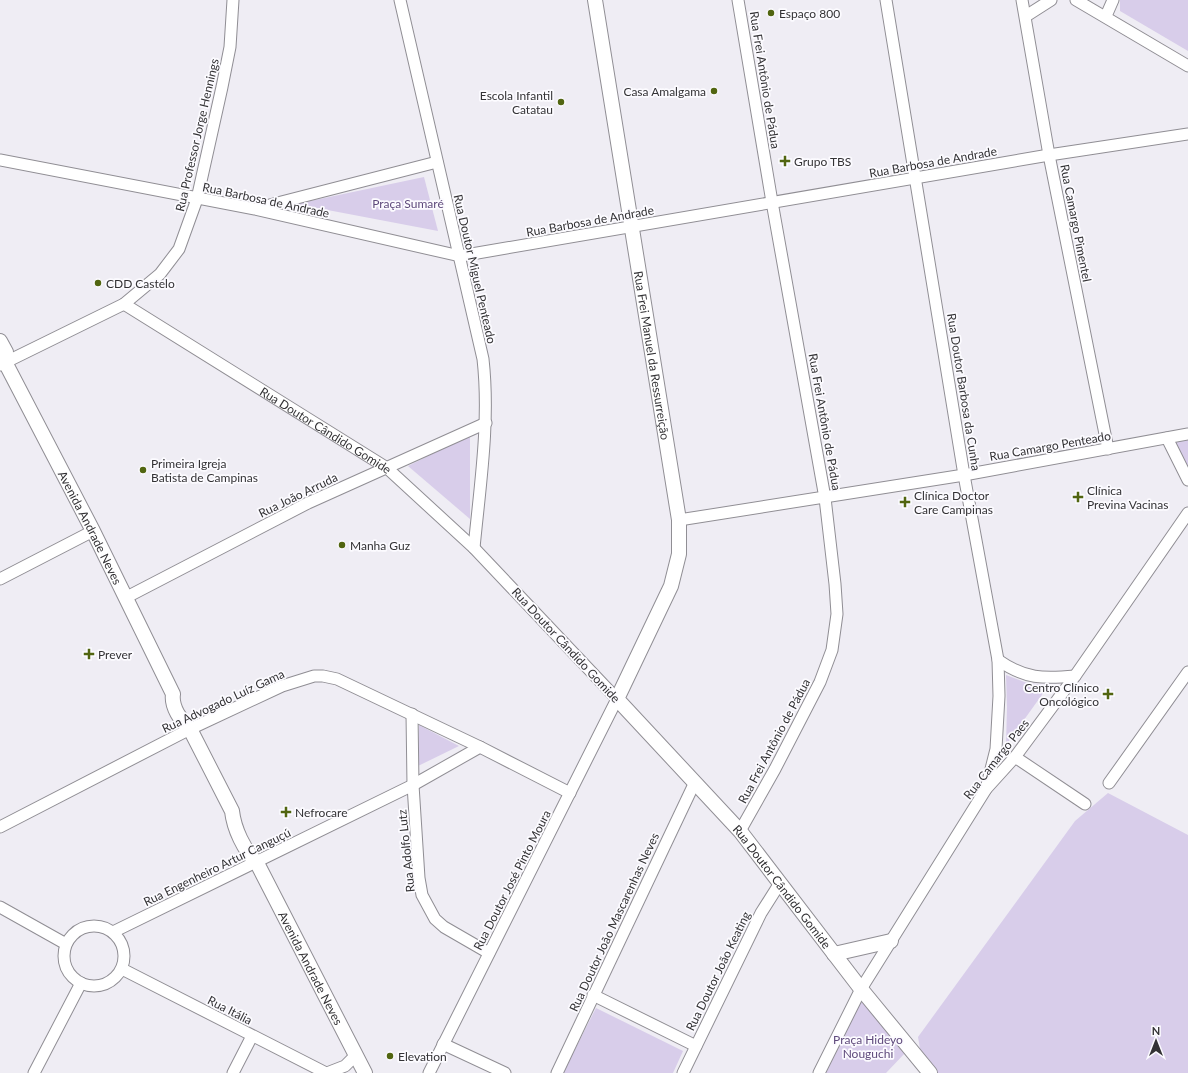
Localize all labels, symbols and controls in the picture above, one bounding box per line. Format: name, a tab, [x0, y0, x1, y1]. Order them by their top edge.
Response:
place label: Espaço 800	[779, 6, 840, 21]
marker: Espaço 800	[766, 8, 776, 18]
street label: Rua Frei Antônio de Pádua	[747, 10, 783, 150]
street label: Rua Professor Jorge Hennings	[172, 57, 222, 213]
place label: Casa Amalgama	[623, 84, 706, 99]
marker: Casa Amalgama	[709, 86, 719, 96]
place label: Escola Infantil Catatau	[480, 88, 553, 117]
marker: Escola Infantil Catatau	[556, 97, 566, 107]
street label: Rua Barbosa de Andrade	[868, 143, 998, 181]
place label: Grupo TBS	[794, 154, 851, 169]
marker: Grupo TBS	[779, 155, 791, 167]
street label: Rua Camargo Pimentel	[1057, 163, 1095, 283]
street label: Rua Barbosa de Andrade	[201, 179, 331, 221]
street label: Rua Doutor Miguel Penteado	[451, 193, 500, 345]
park label: Praça Sumaré	[372, 196, 444, 211]
street label: Rua Barbosa de Andrade	[525, 202, 655, 240]
street label: Rua Frei Manuel da Ressurreição	[631, 270, 673, 441]
place label: CDD Castelo	[106, 276, 175, 291]
marker: CDD Castelo	[93, 278, 103, 288]
street label: Rua Doutor Barbosa da Cunha	[944, 312, 984, 472]
street label: Rua Frei Antônio de Pádua	[806, 352, 844, 492]
street label: Rua Doutor Cândido Gomide	[257, 383, 395, 476]
street label: Rua Camargo Penteado	[988, 428, 1112, 464]
place label: Primeira Igreja Batista de Campinas	[151, 456, 258, 485]
marker: Primeira Igreja Batista de Campinas	[138, 465, 148, 475]
street label: Avenida Andrade Neves	[55, 468, 126, 587]
street label: Rua João Arruda	[256, 469, 340, 521]
place label: Clínica Previna Vacinas	[1087, 483, 1168, 512]
place label: Clínica Doctor Care Campinas	[914, 488, 993, 517]
marker: Clínica Previna Vacinas	[1072, 491, 1084, 503]
marker: Clínica Doctor Care Campinas	[899, 496, 911, 508]
place label: Manha Guz	[350, 538, 411, 553]
marker: Manha Guz	[337, 540, 347, 550]
street label: Rua Doutor Cândido Gomide	[509, 584, 623, 706]
place label: Prever	[98, 647, 133, 662]
marker: Prever	[83, 648, 95, 660]
street label: Rua Advogado Luíz Gama	[159, 666, 287, 736]
street label: Rua Frei Antônio de Pádua	[735, 676, 813, 806]
place label: Centro Clínico Oncológico	[1024, 680, 1099, 709]
marker: Centro Clínico Oncológico	[1102, 688, 1114, 700]
street label: Rua Camargo Paes	[960, 716, 1032, 802]
place label: Nefrocare	[295, 805, 348, 820]
marker: Nefrocare	[280, 806, 292, 818]
street label: Rua Doutor José Pinto Moura	[470, 807, 554, 953]
street label: Rua Adolfo Lutz	[394, 808, 418, 893]
street label: Rua Doutor Cândido Gomide	[730, 821, 835, 951]
street label: Rua Engenheiro Artur Canguçú	[141, 825, 293, 909]
street label: Rua Doutor João Mascarenhas Neves	[566, 830, 662, 1014]
street label: Avenida Andrade Neves	[276, 909, 346, 1027]
street label: Rua Doutor João Keating	[683, 909, 753, 1033]
street label: Rua Itália	[205, 992, 255, 1028]
north arrow	[1136, 1021, 1176, 1061]
text: N	[1152, 1024, 1160, 1037]
park label: Praça Hideyo Nouguchi	[833, 1032, 903, 1061]
place label: Elevation	[398, 1049, 447, 1064]
marker: Elevation	[385, 1051, 395, 1061]

